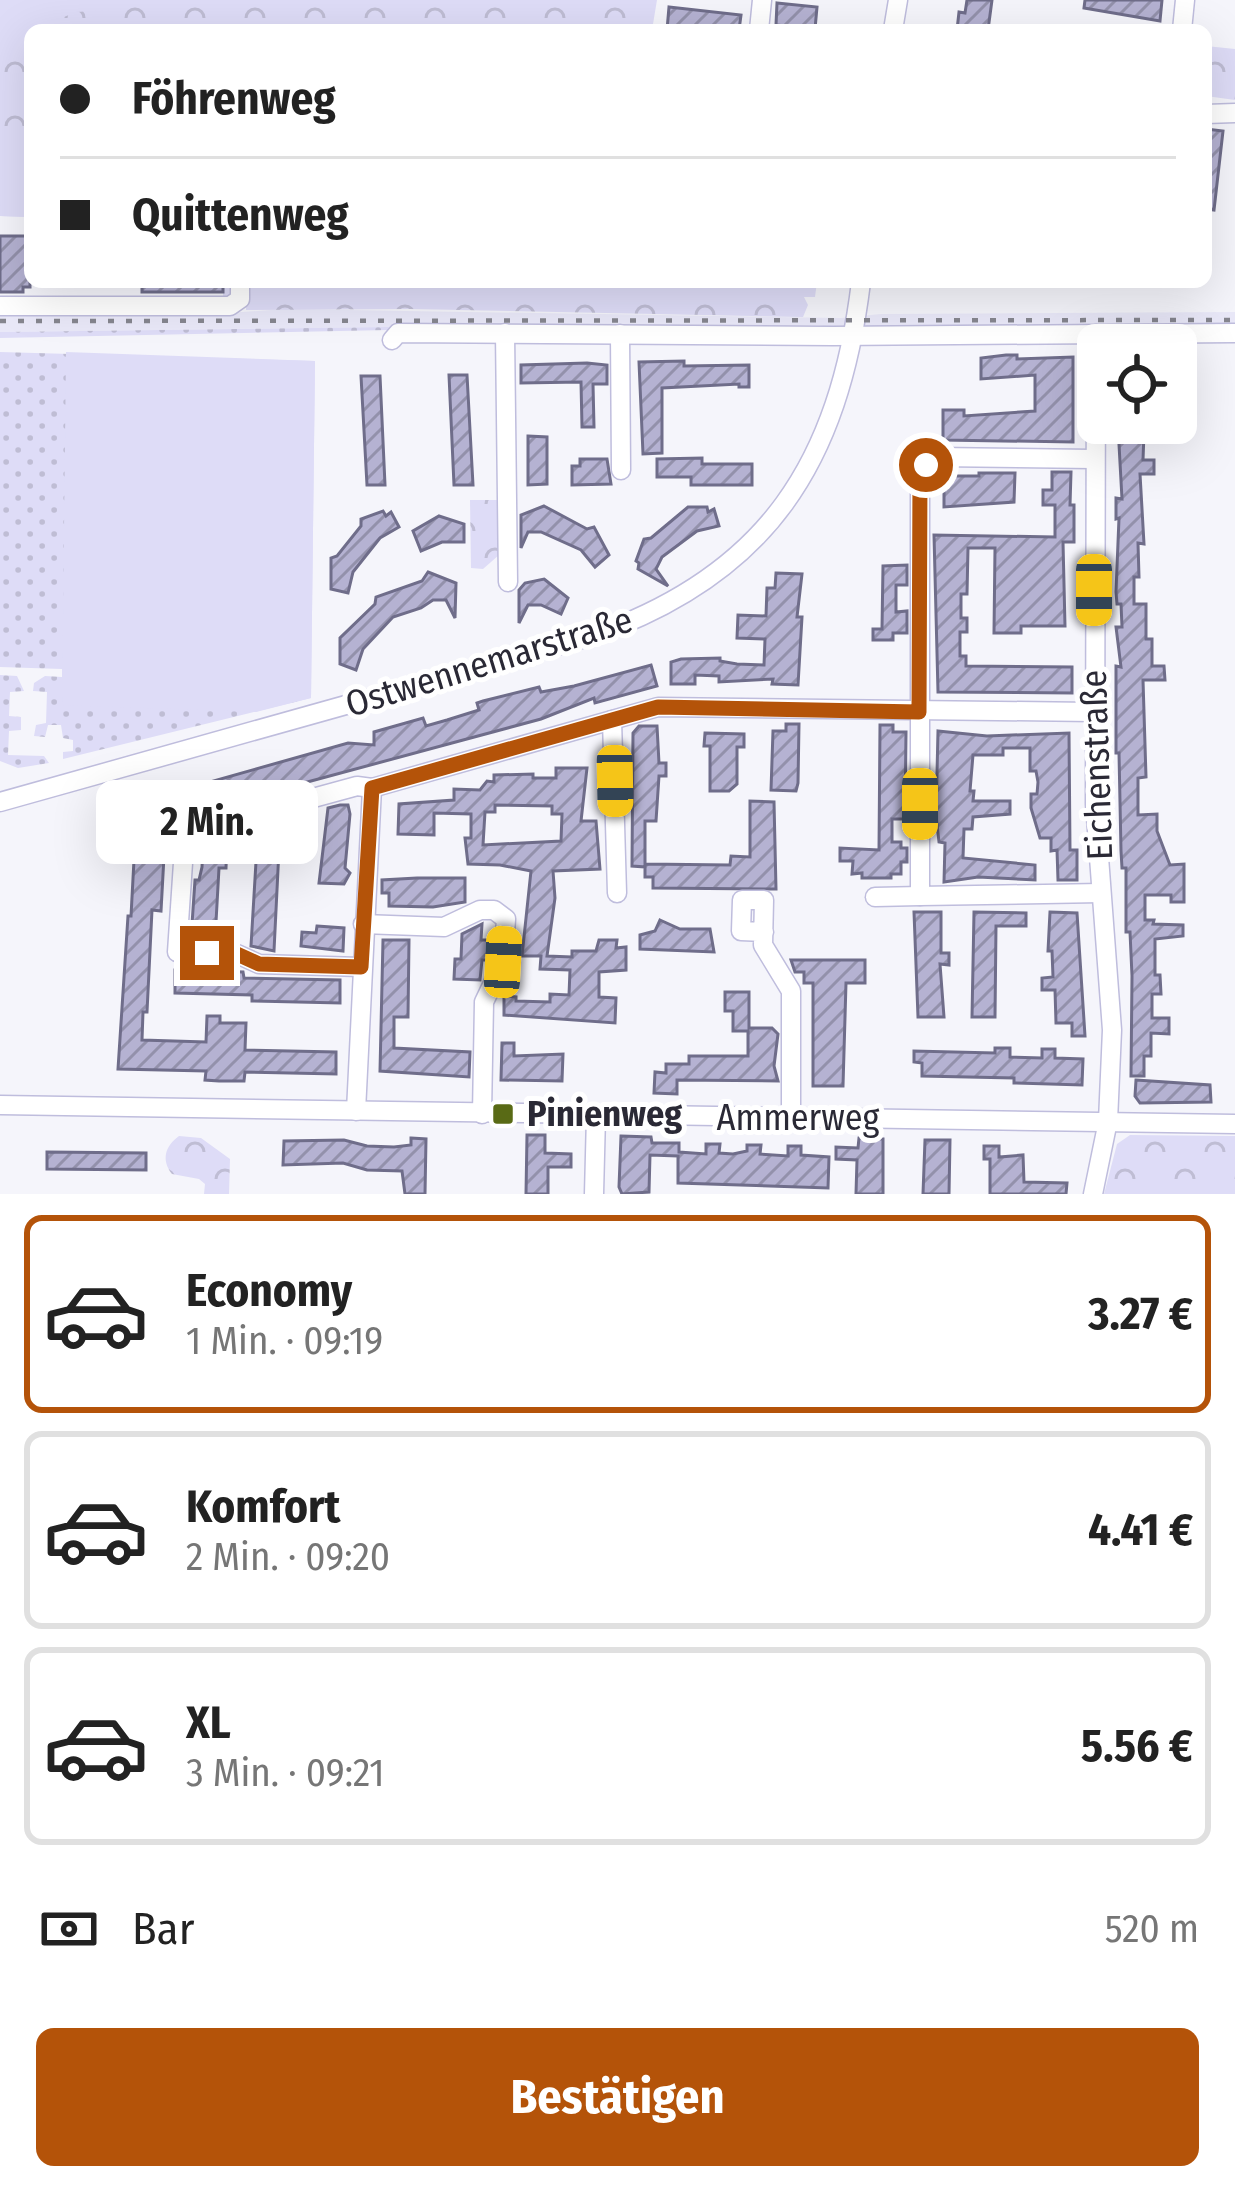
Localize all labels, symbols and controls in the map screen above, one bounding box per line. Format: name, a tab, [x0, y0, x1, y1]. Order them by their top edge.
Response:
text: Föhrenweg	[132, 72, 336, 126]
text: Quittenweg	[132, 188, 349, 242]
map controls	[1077, 324, 1197, 444]
button: locate	[1077, 324, 1197, 444]
route start	[899, 438, 953, 492]
car	[1076, 554, 1112, 626]
street label: Ostwennemarstraße	[340, 597, 638, 727]
street label: Eichenstraße	[1072, 669, 1122, 861]
car	[596, 745, 634, 817]
car	[902, 768, 938, 840]
callout: 2 Min.	[96, 779, 318, 863]
text: 2 Min.	[160, 799, 254, 845]
car	[483, 925, 523, 999]
route end	[180, 926, 234, 980]
place label: Pinienweg	[527, 1092, 682, 1136]
street label: Ammerweg	[717, 1096, 880, 1140]
marker: Pinienweg	[490, 1101, 516, 1127]
icon: car	[42, 1260, 150, 1368]
text: Economy	[186, 1264, 352, 1318]
text: 3.27 €	[1088, 1287, 1193, 1341]
text: 1 Min. · 09:19	[186, 1318, 383, 1364]
icon: car	[42, 1476, 150, 1584]
text: Komfort	[186, 1480, 340, 1534]
text: 4.41 €	[1088, 1503, 1193, 1557]
text: 2 Min. · 09:20	[186, 1534, 390, 1580]
icon: car	[42, 1692, 150, 1800]
text: XL	[186, 1696, 231, 1750]
text: 5.56 €	[1081, 1719, 1193, 1773]
text: 3 Min. · 09:21	[186, 1750, 385, 1796]
icon: cash	[36, 1896, 102, 1962]
text: Bar	[132, 1902, 194, 1956]
text: 520 m	[1105, 1906, 1199, 1952]
button: Bestätigen	[36, 2028, 1199, 2166]

